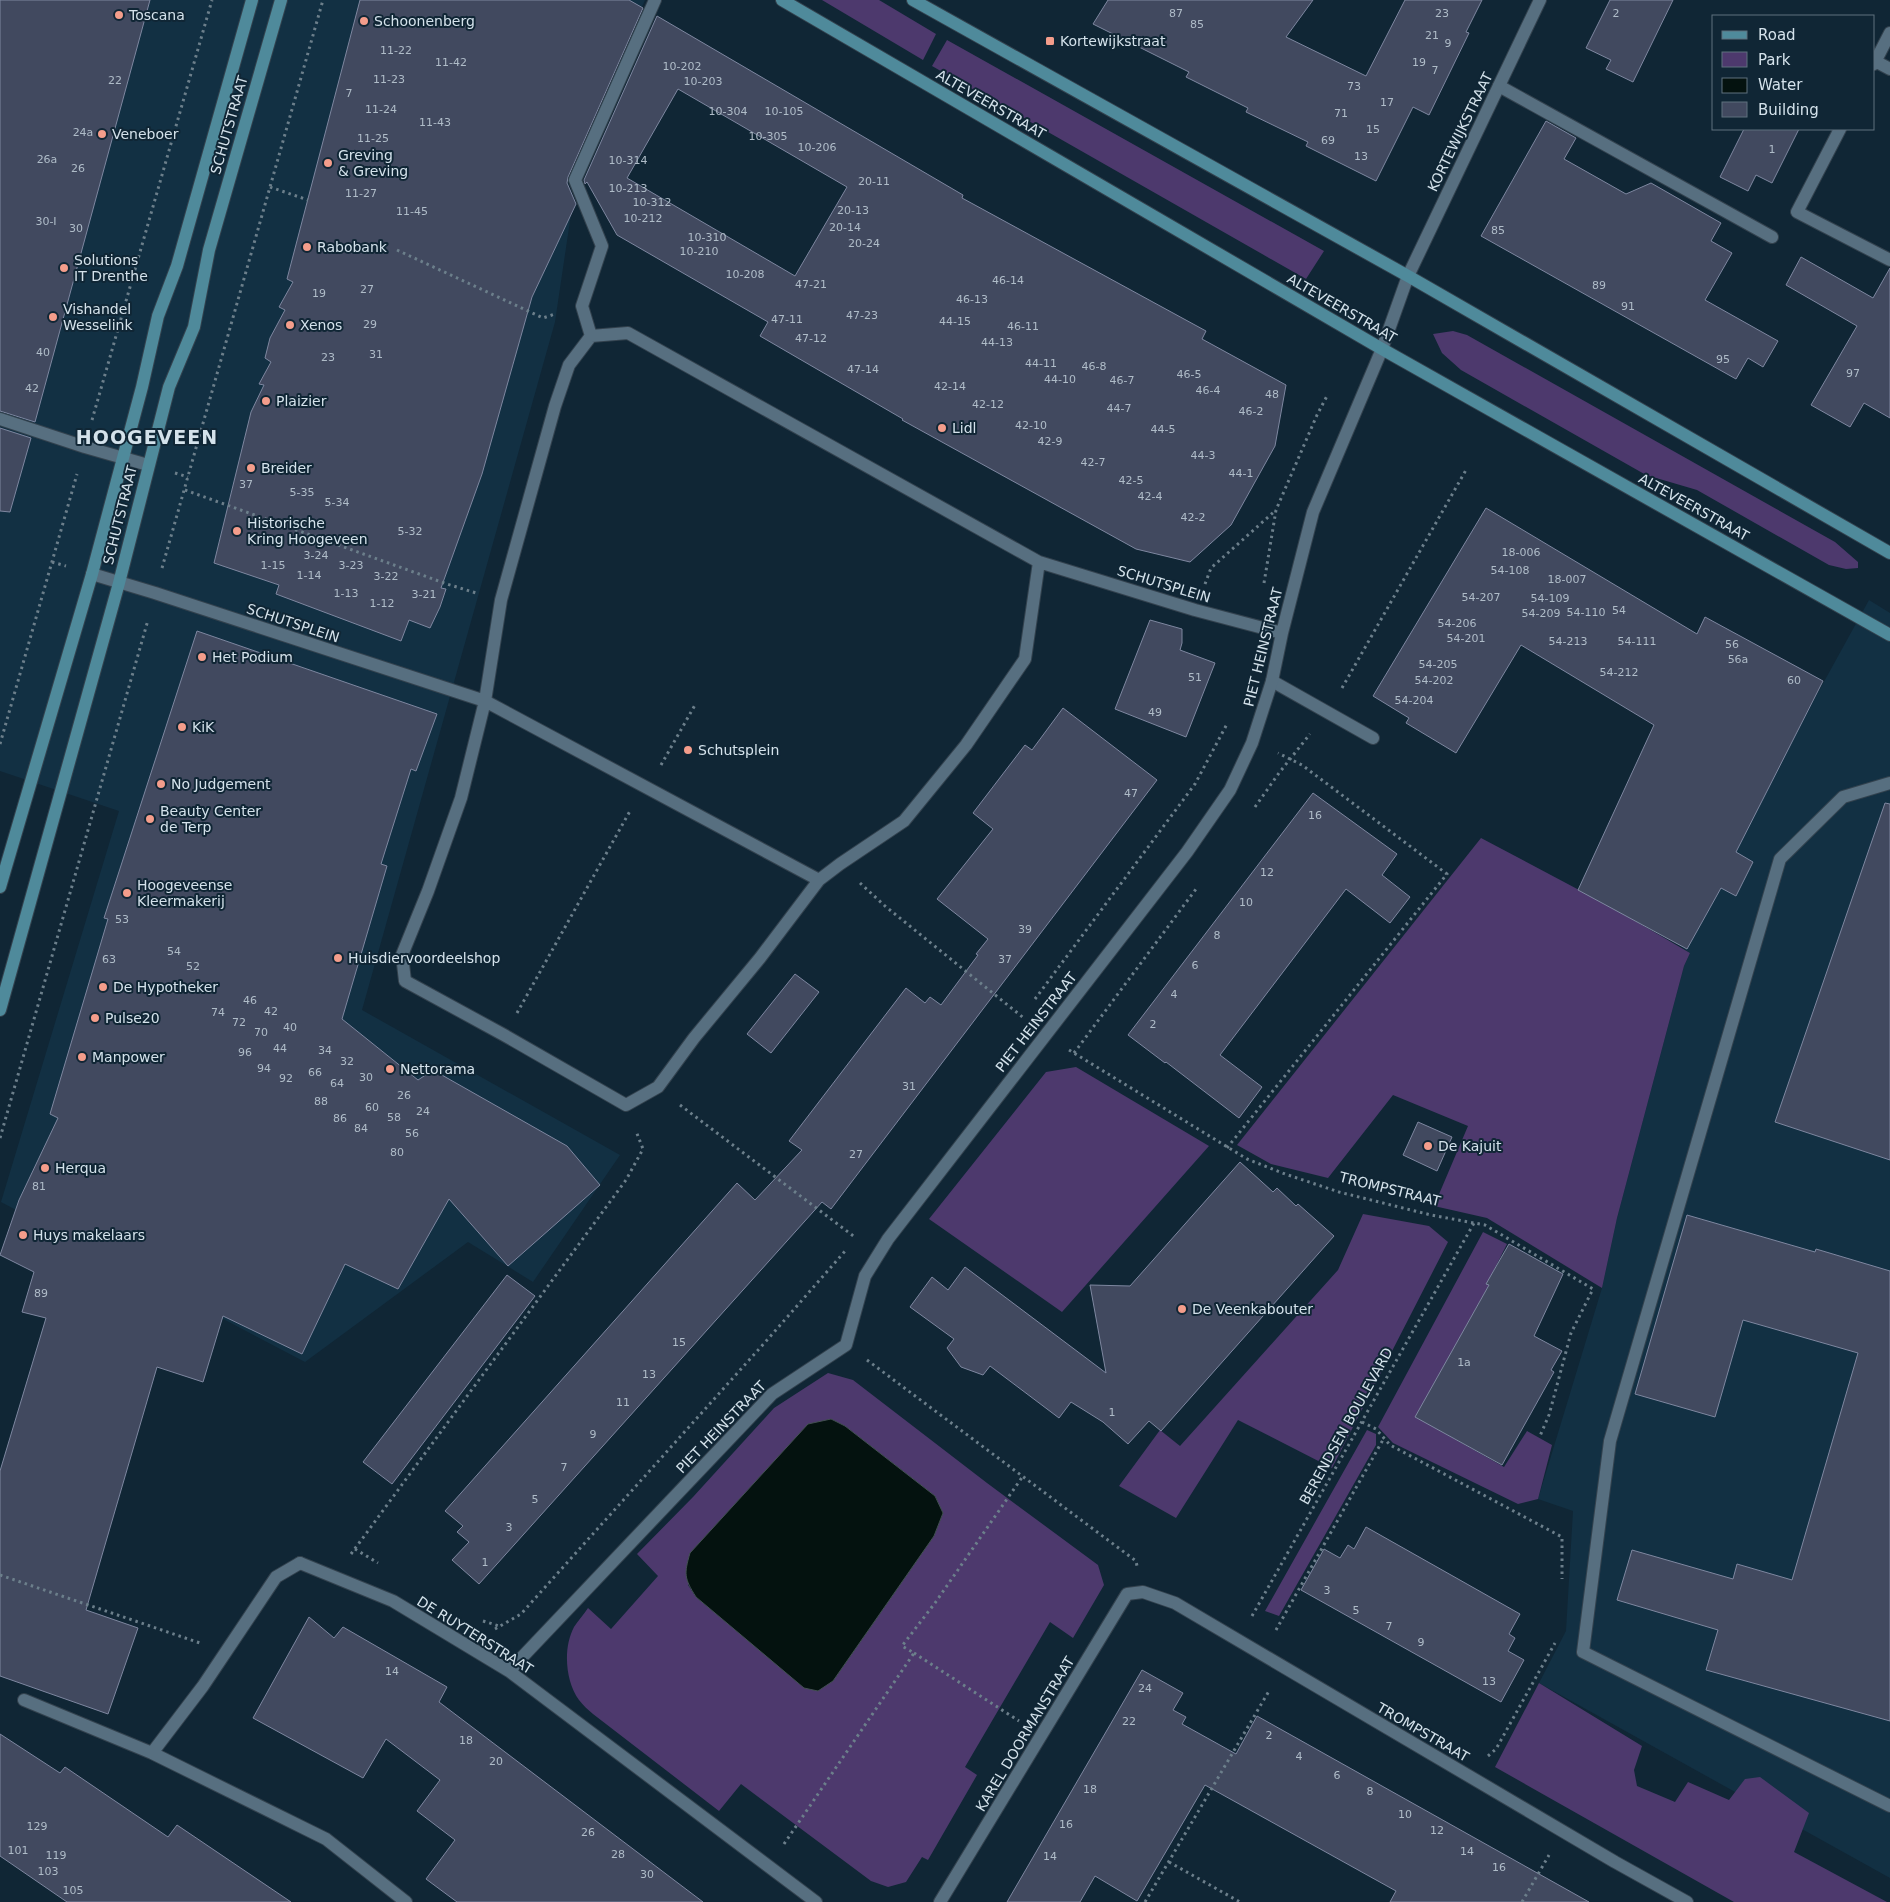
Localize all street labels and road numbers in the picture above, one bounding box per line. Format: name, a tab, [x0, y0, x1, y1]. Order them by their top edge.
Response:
street label: ALTEVEERSTRAAT	[934, 66, 1049, 142]
street label: KORTEWIJKSTRAAT	[1424, 69, 1496, 194]
street label: SCHUTSTRAAT	[207, 74, 251, 176]
street label: ALTEVEERSTRAAT	[1285, 270, 1400, 346]
street label: SCHUTSTRAAT	[100, 463, 140, 566]
street label: ALTEVEERSTRAAT	[1636, 470, 1752, 544]
street label: SCHUTSPLEIN	[1115, 562, 1213, 606]
street label: PIET HEINSTRAAT	[1240, 585, 1286, 708]
street label: SCHUTSPLEIN	[245, 600, 341, 646]
street label: PIET HEINSTRAAT	[992, 969, 1080, 1075]
street label: TROMPSTRAAT	[1337, 1168, 1443, 1209]
street label: BERENDSEN BOULEVARD	[1296, 1345, 1396, 1507]
street label: PIET HEINSTRAAT	[673, 1377, 769, 1476]
street label: DE RUYTERSTRAAT	[414, 1593, 536, 1677]
street label: KAREL DOORMANSTRAAT	[972, 1653, 1078, 1814]
street label: TROMPSTRAAT	[1373, 1699, 1472, 1765]

